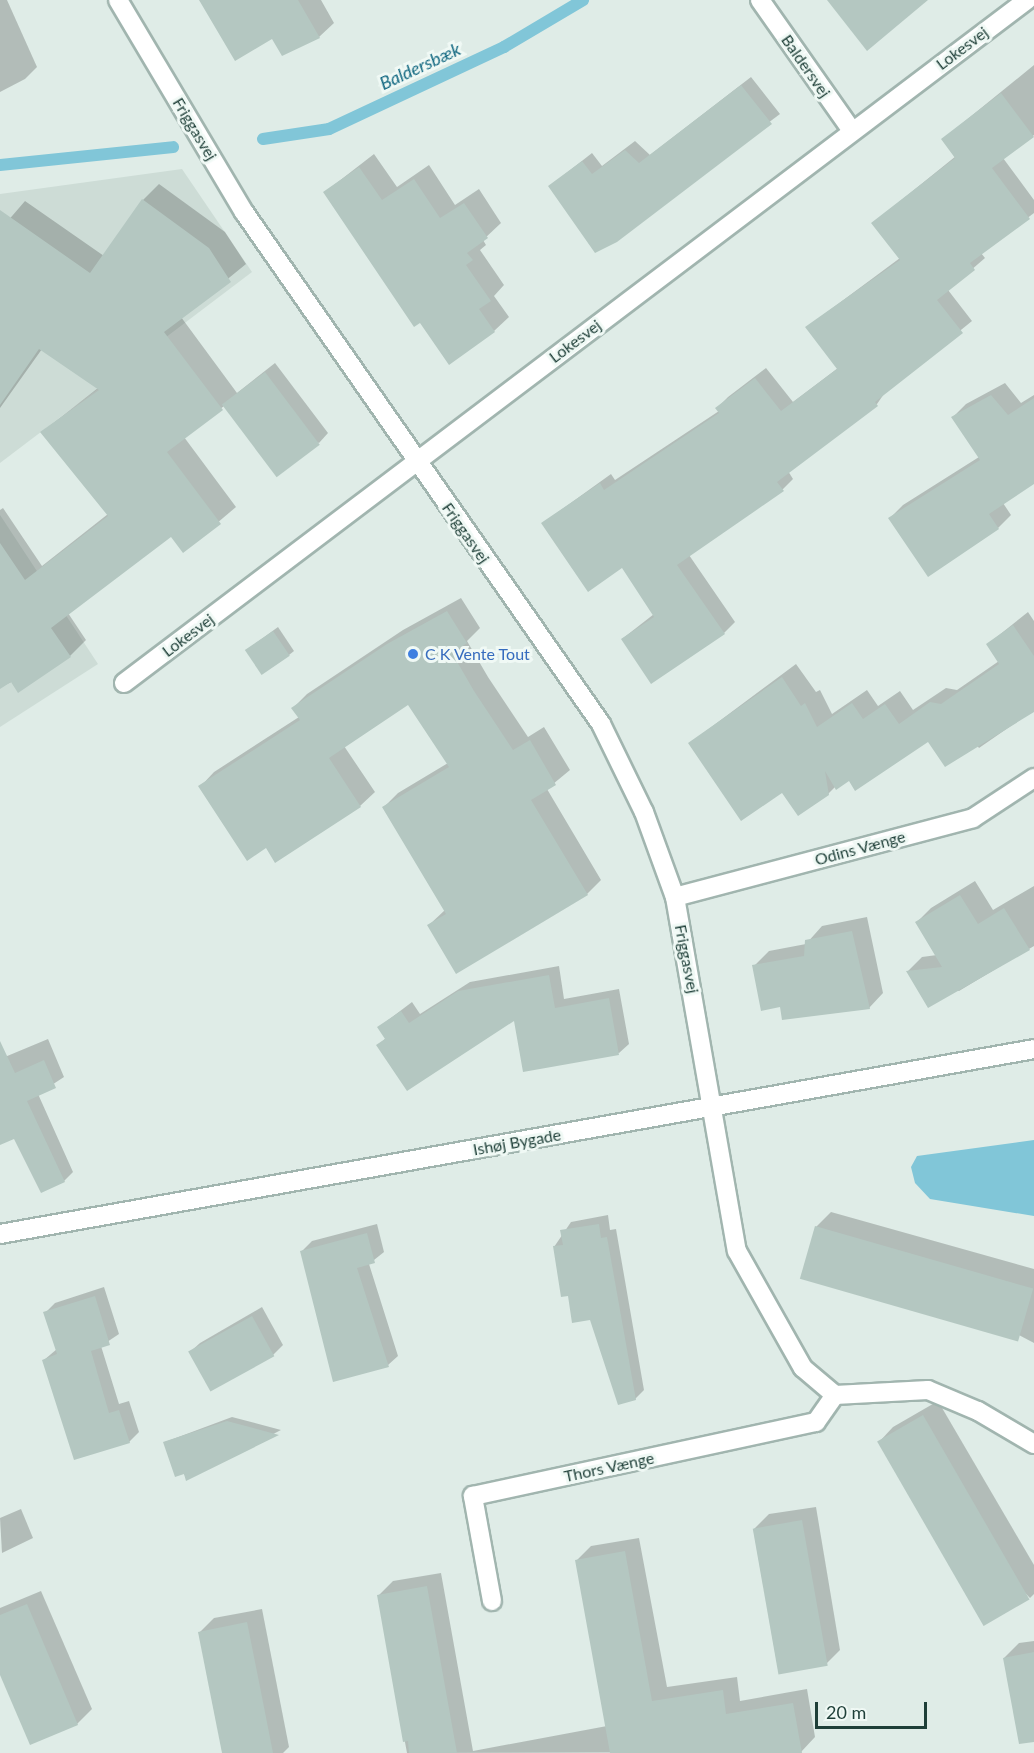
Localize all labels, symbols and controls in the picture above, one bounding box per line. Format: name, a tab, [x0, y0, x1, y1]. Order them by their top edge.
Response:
street label: Lokesvej	[932, 22, 992, 74]
street label: Baldersvej	[777, 31, 835, 101]
water label: Baldersbæk	[376, 38, 464, 94]
street label: Friggasvej	[169, 94, 221, 164]
street label: Lokesvej	[545, 315, 605, 367]
street label: Friggasvej	[438, 499, 494, 567]
street label: Lokesvej	[158, 609, 218, 661]
place label: C K Vente Tout	[425, 644, 531, 664]
marker: C K Vente Tout	[406, 647, 420, 661]
street label: Odins Vænge	[812, 827, 908, 869]
street label: Friggasvej	[671, 923, 703, 995]
street label: Ishøj Bygade	[472, 1125, 562, 1159]
street label: Thors Vænge	[562, 1448, 656, 1486]
scale bar	[818, 1690, 930, 1728]
text: 20 m	[826, 1701, 866, 1723]

